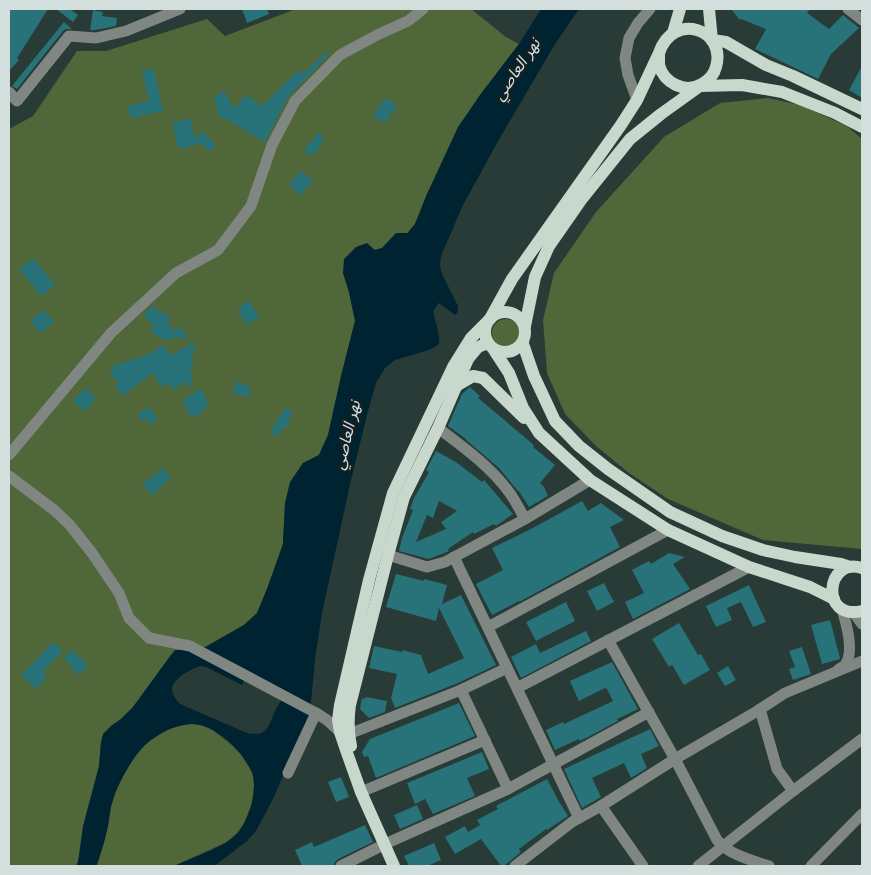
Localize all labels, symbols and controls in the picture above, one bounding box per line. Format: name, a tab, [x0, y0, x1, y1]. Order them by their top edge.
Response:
water label: نهر العاصي	[488, 33, 548, 106]
water label: نهر العاصي	[328, 397, 368, 472]

